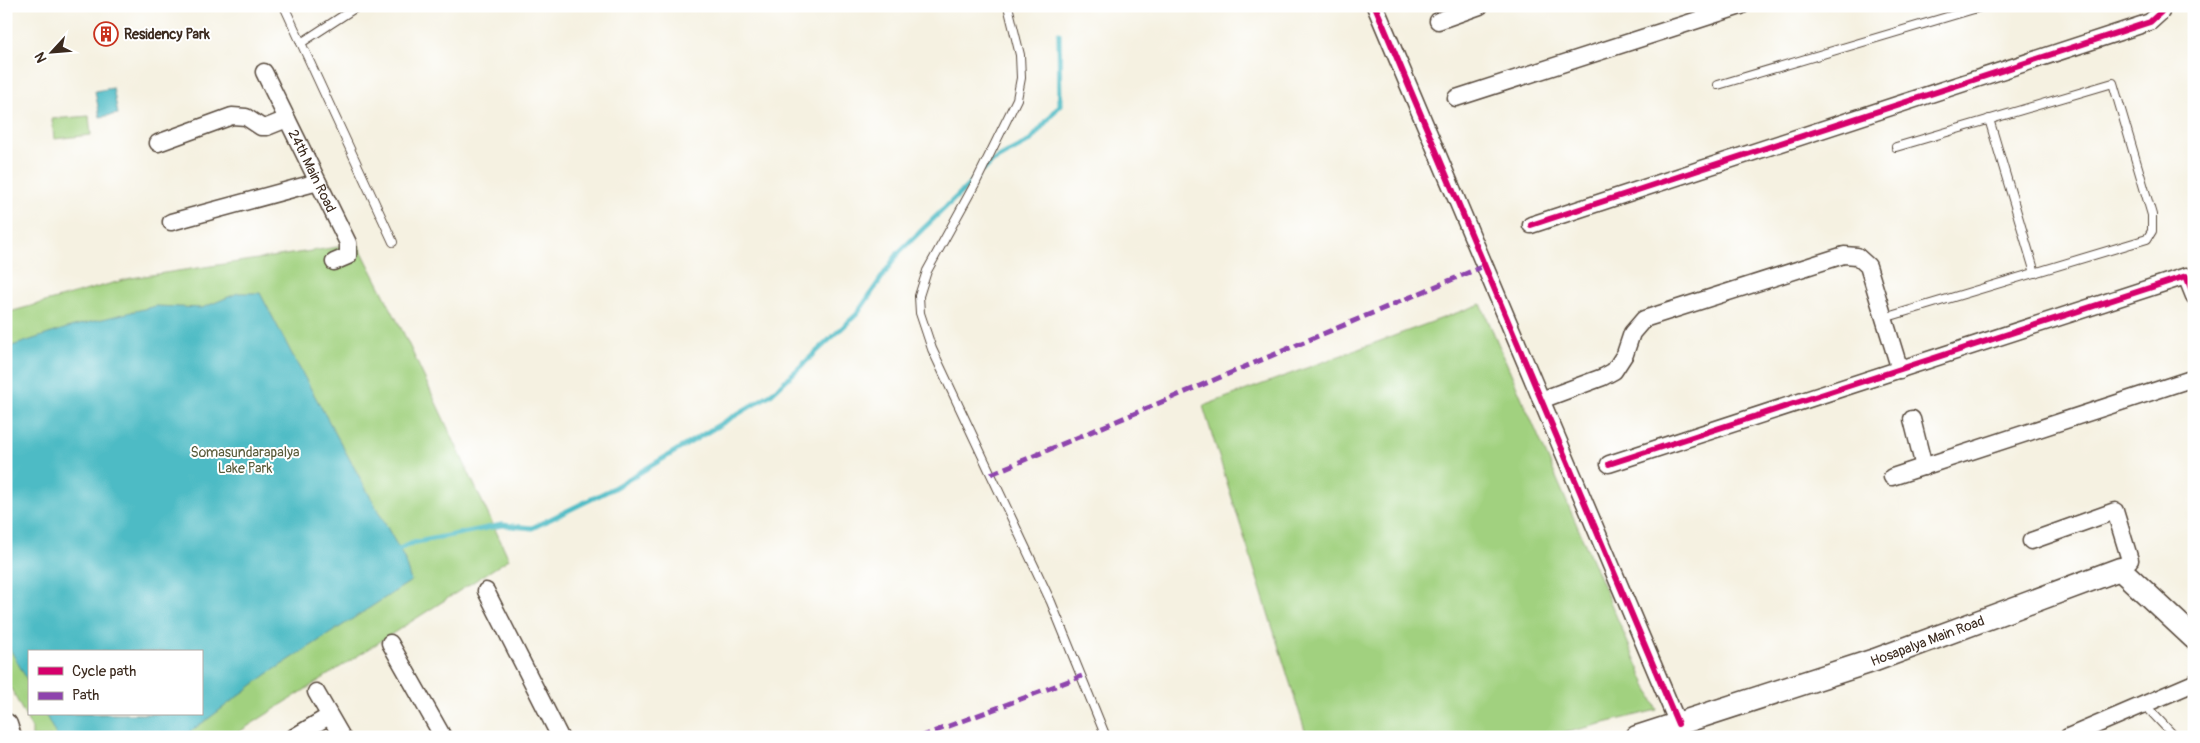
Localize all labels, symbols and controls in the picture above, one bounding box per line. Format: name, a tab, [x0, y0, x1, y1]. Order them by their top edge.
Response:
building icon: Residency Park	[93, 21, 119, 47]
place label: Residency Park	[124, 26, 210, 43]
north arrow	[28, 28, 78, 78]
text: N	[31, 49, 50, 65]
street label: 24th Main Road	[285, 127, 340, 215]
park label: Somasundarapalya Lake Park	[191, 444, 299, 477]
street label: Hosapalya Main Road	[1868, 612, 1987, 670]
legend	[28, 650, 202, 716]
text: Cycle path	[72, 662, 136, 681]
text: Path	[72, 686, 99, 705]

